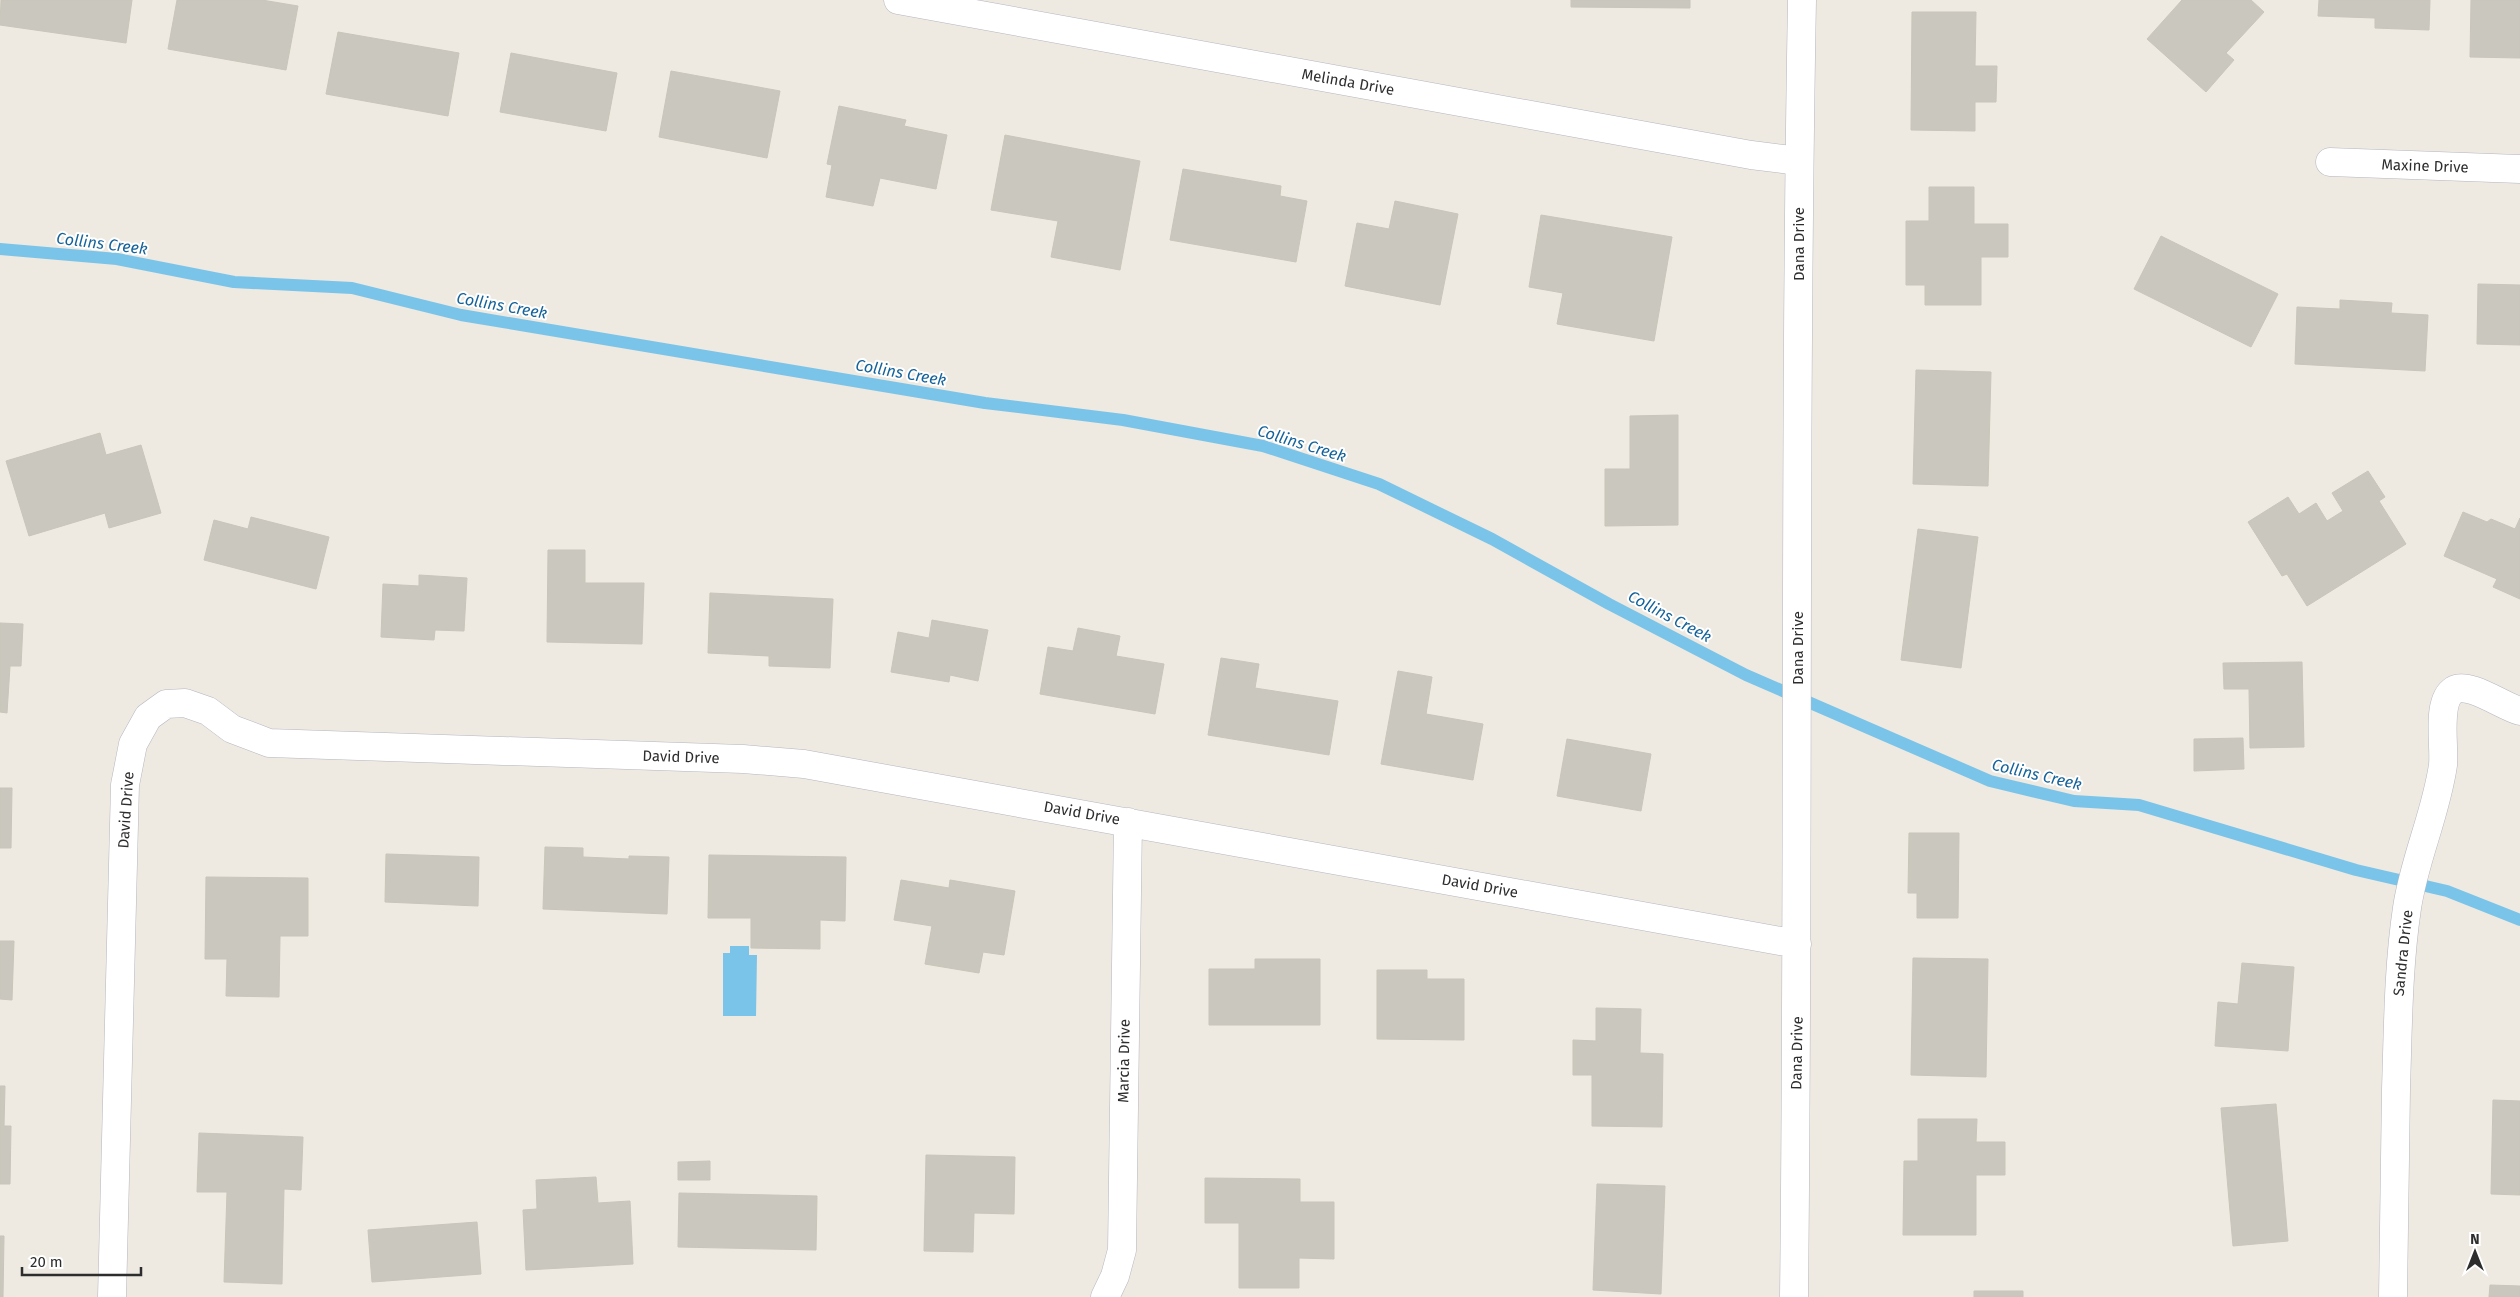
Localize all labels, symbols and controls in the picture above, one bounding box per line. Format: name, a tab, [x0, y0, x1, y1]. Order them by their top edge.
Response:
street label: Melinda Drive	[1300, 65, 1396, 99]
street label: Maxine Drive	[2381, 155, 2469, 177]
street label: Dana Drive	[1790, 207, 1808, 281]
water label: Collins Creek	[55, 228, 149, 259]
water label: Collins Creek	[455, 288, 549, 323]
water label: Collins Creek	[854, 355, 948, 390]
water label: Collins Creek	[1255, 421, 1349, 466]
water label: Collins Creek	[1625, 587, 1715, 646]
street label: Dana Drive	[1789, 611, 1807, 685]
street label: David Drive	[642, 747, 720, 767]
water label: Collins Creek	[1990, 755, 2084, 794]
street label: David Drive	[114, 771, 138, 849]
street label: David Drive	[1042, 797, 1122, 829]
street label: David Drive	[1440, 870, 1520, 902]
street label: Sandra Drive	[2390, 909, 2416, 997]
street label: Dana Drive	[1787, 1016, 1807, 1090]
street label: Marcia Drive	[1114, 1019, 1134, 1103]
north arrow	[2450, 1227, 2500, 1277]
text: N	[2470, 1231, 2480, 1248]
scale bar	[22, 1244, 141, 1276]
text: 20 m	[30, 1253, 63, 1271]

